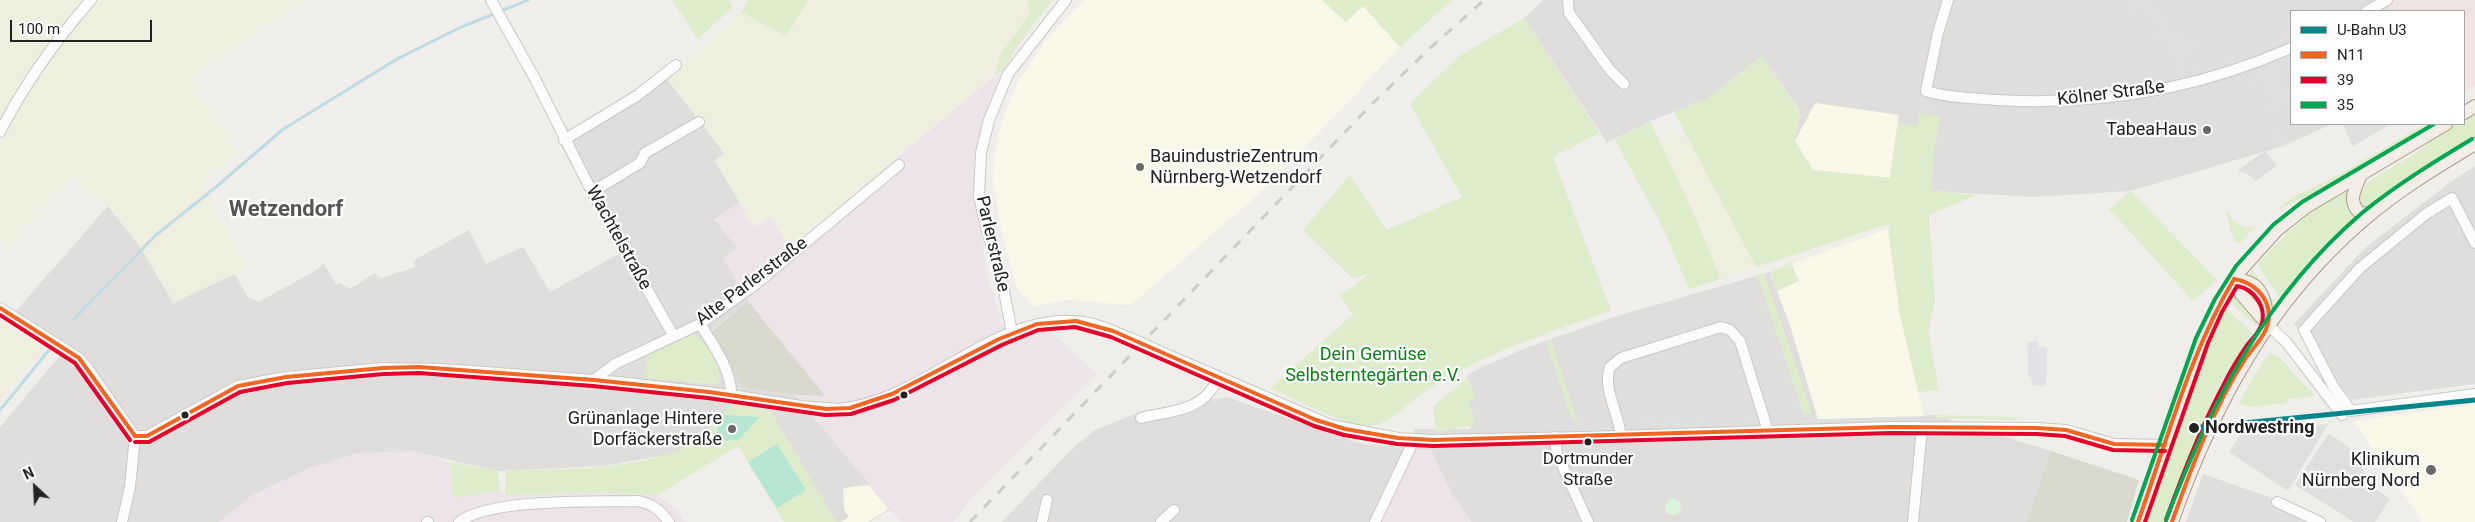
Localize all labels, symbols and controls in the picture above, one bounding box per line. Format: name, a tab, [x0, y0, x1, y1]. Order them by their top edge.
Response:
scale bar	[12, 10, 155, 42]
legend	[2290, 10, 2465, 125]
text: 100 m	[18, 20, 60, 38]
text: U-Bahn U3	[2337, 21, 2407, 39]
text: N11	[2337, 46, 2365, 64]
text: 39	[2337, 71, 2354, 89]
street label: Kölner Straße	[2056, 77, 2166, 111]
text: 35	[2337, 96, 2354, 114]
place label: TabeaHaus	[2106, 119, 2197, 141]
marker: TabeaHaus	[2201, 124, 2213, 136]
place label: BauindustrieZentrum Nürnberg-Wetzendorf	[1150, 146, 1322, 188]
marker: BauindustrieZentrum Nürnberg-Wetzendorf	[1134, 161, 1146, 173]
street label: Wachtelstraße	[581, 182, 655, 294]
street label: Parlerstraße	[970, 194, 1014, 294]
district label: Wetzendorf	[229, 197, 343, 223]
street label: Alte Parlerstraße	[692, 233, 812, 331]
park label: Dein Gemüse Selbsterntegärten e.V.	[1285, 344, 1461, 386]
unlabelled marker	[899, 390, 909, 400]
place label: Grünanlage Hintere Dorfäckerstraße	[568, 408, 722, 450]
unlabelled marker	[180, 410, 190, 420]
place label: Nordwestring	[2205, 417, 2314, 439]
marker: Nordwestring	[2187, 421, 2201, 435]
marker: Grünanlage Hintere Dorfäckerstraße	[726, 423, 738, 435]
marker: Dortmunder Straße	[1583, 437, 1593, 447]
place label: Klinikum Nürnberg Nord	[2302, 449, 2420, 492]
place label: Dortmunder Straße	[1543, 450, 1633, 490]
north arrow	[10, 462, 60, 512]
marker: Klinikum Nürnberg Nord	[2424, 463, 2438, 477]
text: N	[21, 464, 37, 483]

